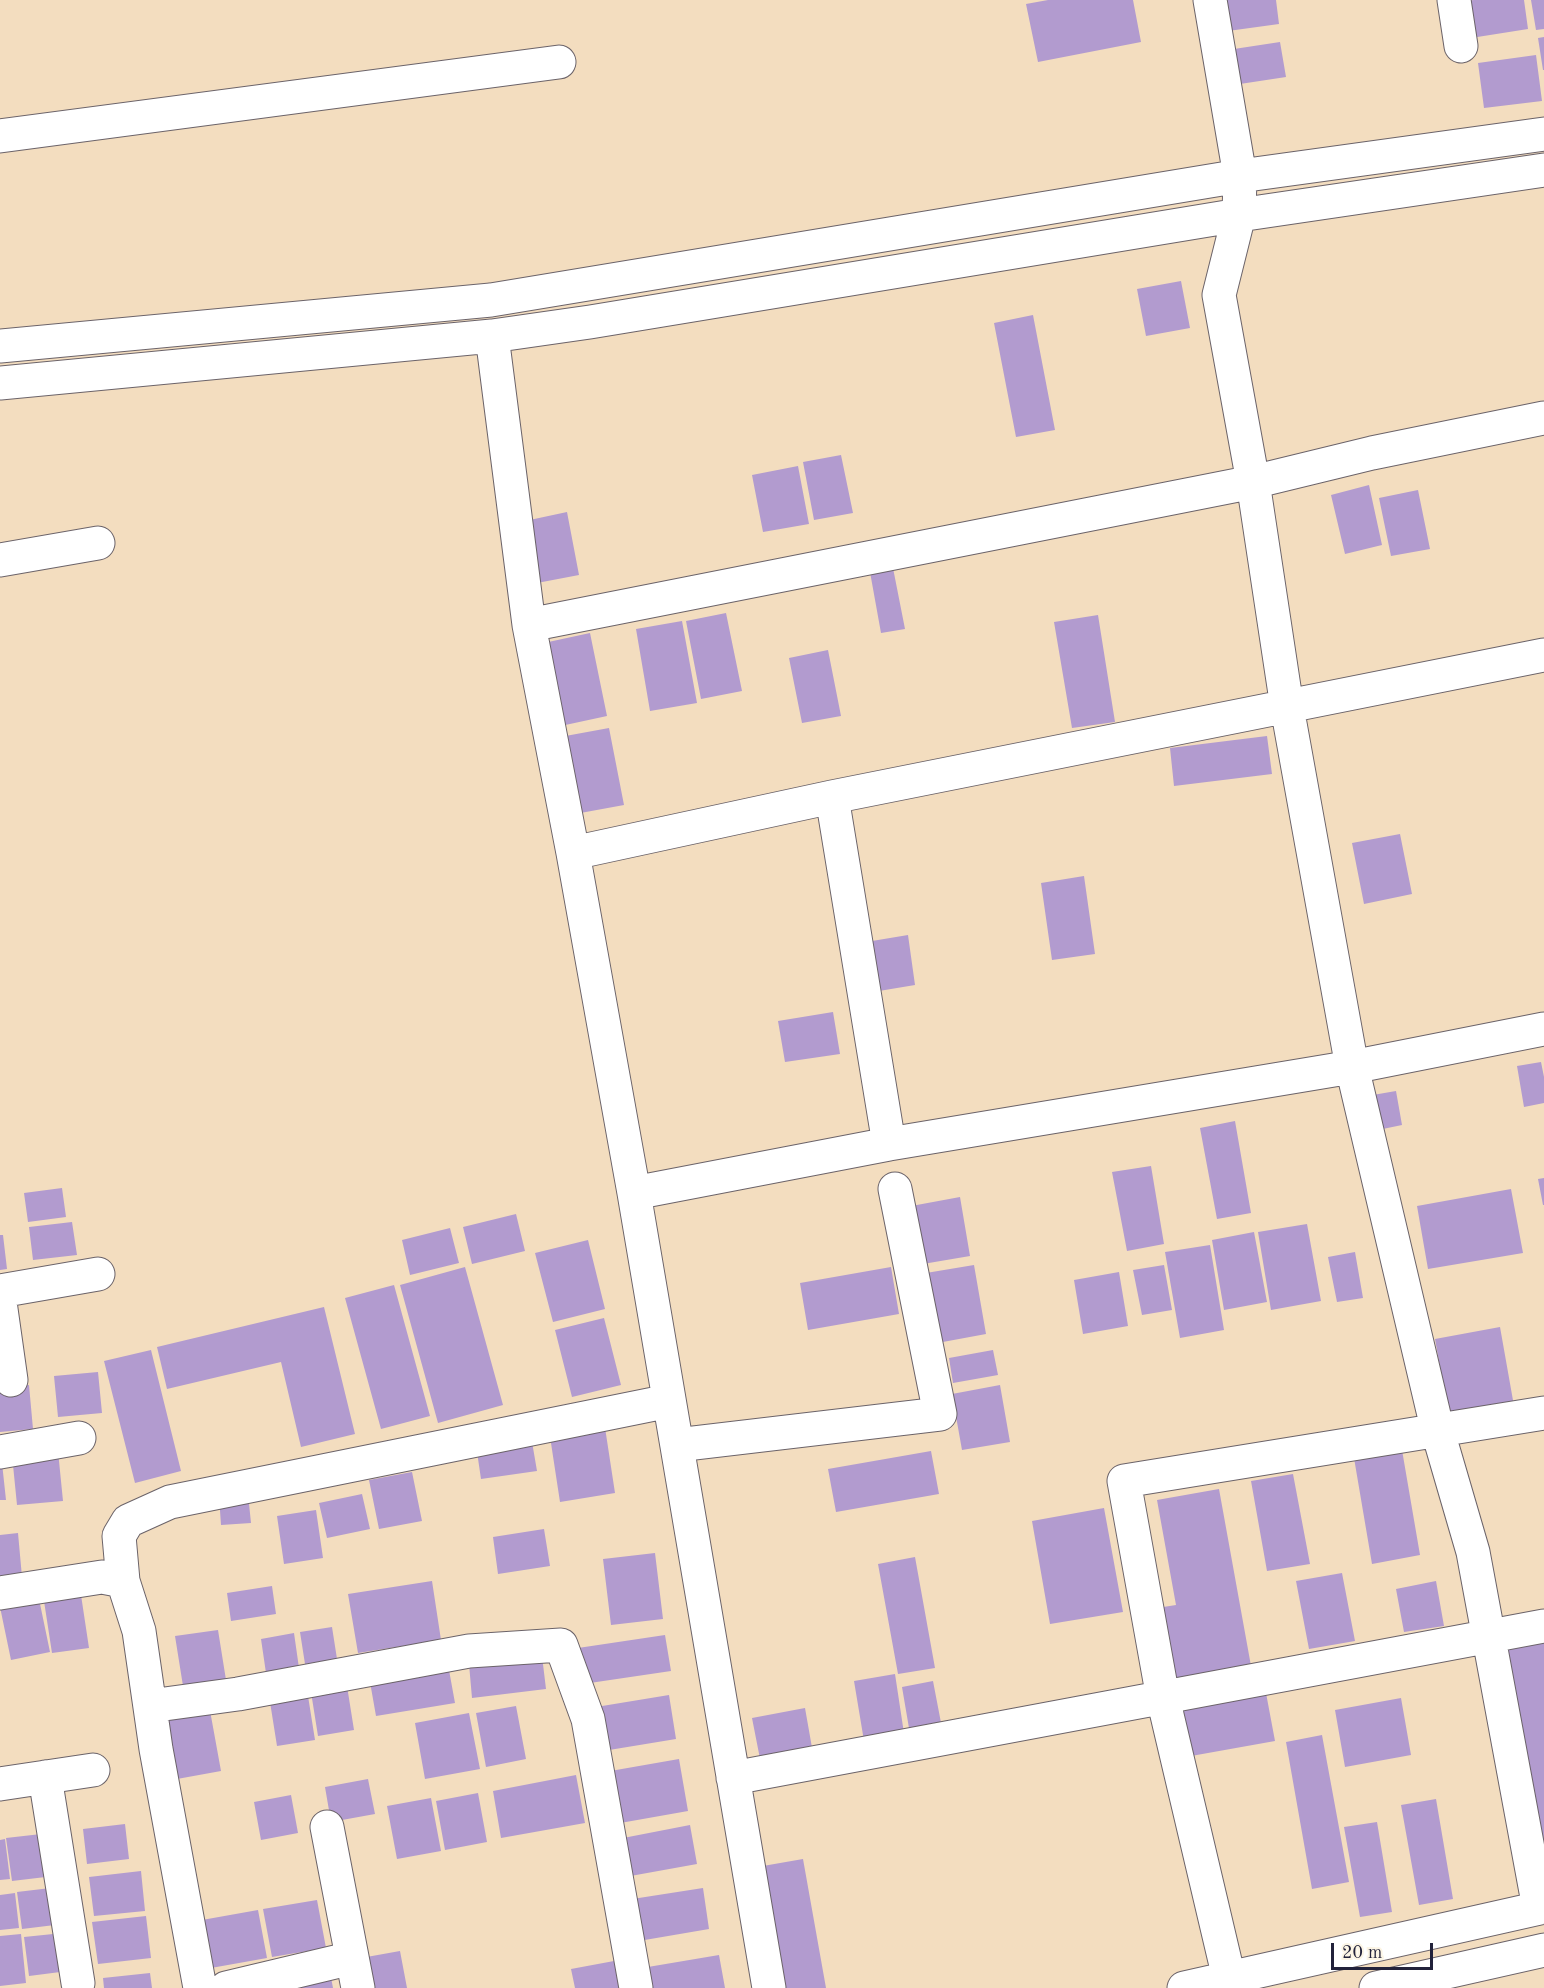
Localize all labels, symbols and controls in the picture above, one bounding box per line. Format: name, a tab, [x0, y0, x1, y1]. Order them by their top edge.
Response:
scale bar	[1334, 1931, 1436, 1969]
text: 20 m	[1342, 1944, 1382, 1962]

